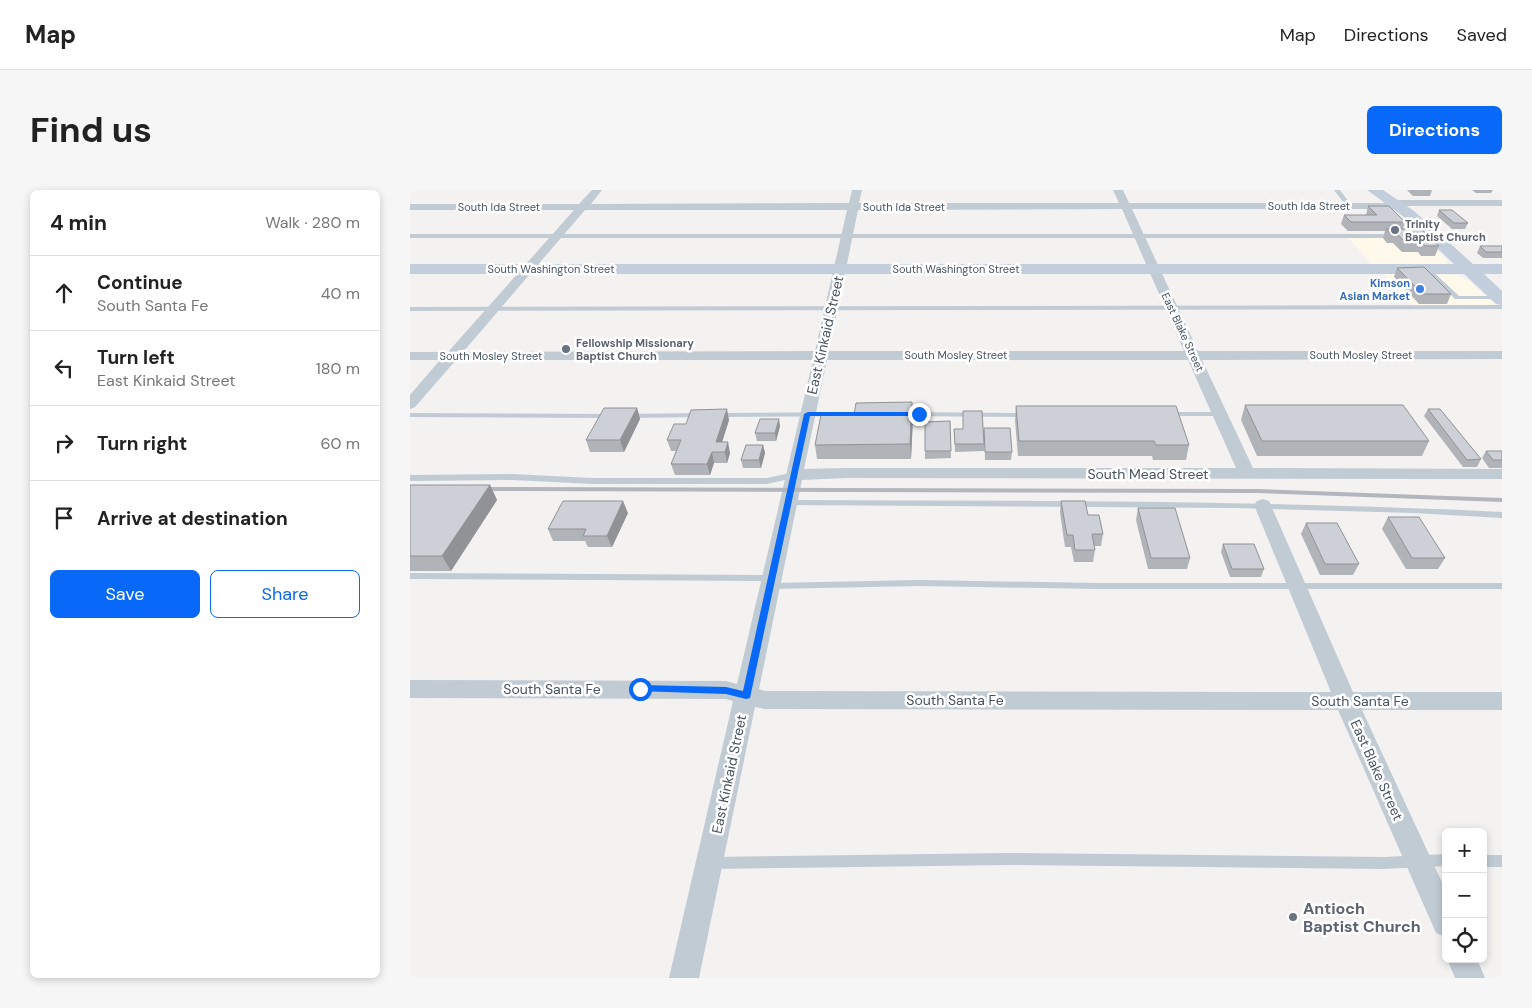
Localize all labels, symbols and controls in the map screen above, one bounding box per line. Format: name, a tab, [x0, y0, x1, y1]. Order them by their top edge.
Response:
text: Map	[25, 19, 76, 50]
text: Map	[1280, 23, 1316, 47]
text: Directions	[1344, 23, 1429, 47]
text: Saved	[1457, 23, 1507, 47]
button: Directions	[1367, 106, 1502, 154]
text: Find us	[30, 107, 152, 153]
street label: South Ida Street	[1268, 199, 1350, 213]
street label: South Ida Street	[458, 200, 540, 214]
street label: South Ida Street	[863, 200, 945, 214]
text: 4 min	[50, 209, 107, 237]
text: Walk · 280 m	[265, 212, 360, 233]
place label: Trinity Baptist Church	[1405, 217, 1486, 244]
marker: Trinity Baptist Church	[1389, 224, 1401, 236]
street label: South Washington Street	[488, 262, 614, 276]
street label: South Washington Street	[893, 262, 1019, 276]
text: Continue	[97, 270, 183, 295]
street label: East Kinkaid Street	[803, 274, 847, 396]
place label: Kimson Asian Market	[1340, 276, 1410, 303]
icon: ahead	[50, 279, 78, 307]
text: 40 m	[321, 283, 360, 304]
marker: Kimson Asian Market	[1414, 283, 1426, 295]
street label: East Blake Street	[1159, 290, 1207, 374]
text: South Santa Fe	[97, 295, 208, 316]
place label: Fellowship Missionary Baptist Church	[576, 336, 694, 363]
marker: Fellowship Missionary Baptist Church	[560, 343, 572, 355]
text: Turn left	[97, 345, 175, 370]
street label: South Mosley Street	[905, 348, 1007, 362]
street label: South Mosley Street	[1310, 348, 1412, 362]
street label: South Mosley Street	[440, 349, 542, 363]
icon: left	[50, 354, 78, 382]
text: 180 m	[316, 358, 360, 379]
text: East Kinkaid Street	[97, 370, 236, 391]
route end	[908, 403, 931, 426]
icon: right	[50, 429, 78, 457]
text: Turn right	[97, 431, 187, 456]
text: 60 m	[320, 433, 360, 454]
street label: South Mead Street	[1087, 465, 1209, 483]
icon: arrive	[50, 504, 78, 532]
text: Arrive at destination	[97, 506, 288, 531]
button: Save	[50, 570, 200, 618]
button: Share	[210, 570, 360, 618]
route start	[629, 678, 652, 701]
street label: South Santa Fe	[503, 680, 601, 698]
street label: South Santa Fe	[906, 691, 1004, 709]
street label: South Santa Fe	[1311, 692, 1409, 710]
street label: East Kinkaid Street	[708, 713, 750, 835]
street label: East Blake Street	[1347, 717, 1407, 823]
map controls	[1442, 828, 1487, 963]
button: +	[1442, 828, 1487, 873]
button: −	[1442, 873, 1487, 918]
place label: Antioch Baptist Church	[1303, 898, 1421, 937]
marker: Antioch Baptist Church	[1287, 911, 1299, 923]
button: locate	[1442, 918, 1487, 963]

